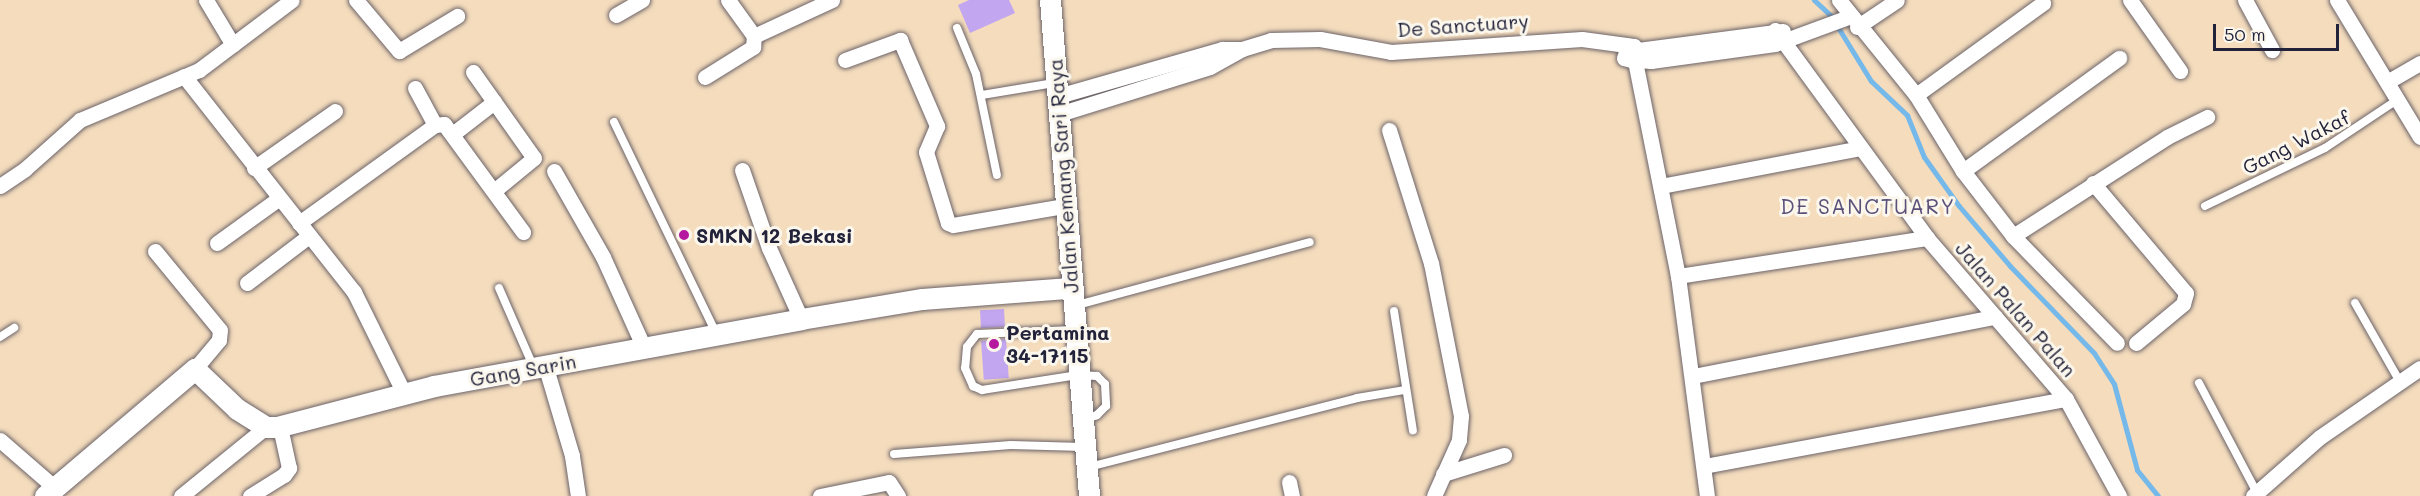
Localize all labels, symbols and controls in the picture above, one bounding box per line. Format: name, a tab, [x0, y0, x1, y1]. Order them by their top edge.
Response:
street label: De Sanctuary	[1396, 8, 1530, 42]
scale bar	[2216, 12, 2342, 50]
text: 50 m	[2224, 22, 2266, 46]
street label: Jalan Kemang Sari Raya	[1043, 58, 1083, 294]
street label: Gang Wakaf	[2238, 105, 2354, 179]
district label: DE SANCTUARY	[1780, 193, 1956, 219]
place label: SMKN 12 Bekasi	[696, 223, 853, 247]
marker: SMKN 12 Bekasi	[677, 228, 691, 242]
street label: Jalan Palan Palan	[1951, 236, 2081, 382]
place label: Pertamina 34-17115	[1006, 320, 1110, 367]
marker: Pertamina 34-17115	[987, 337, 1001, 351]
street label: Gang Sarin	[468, 349, 578, 391]

